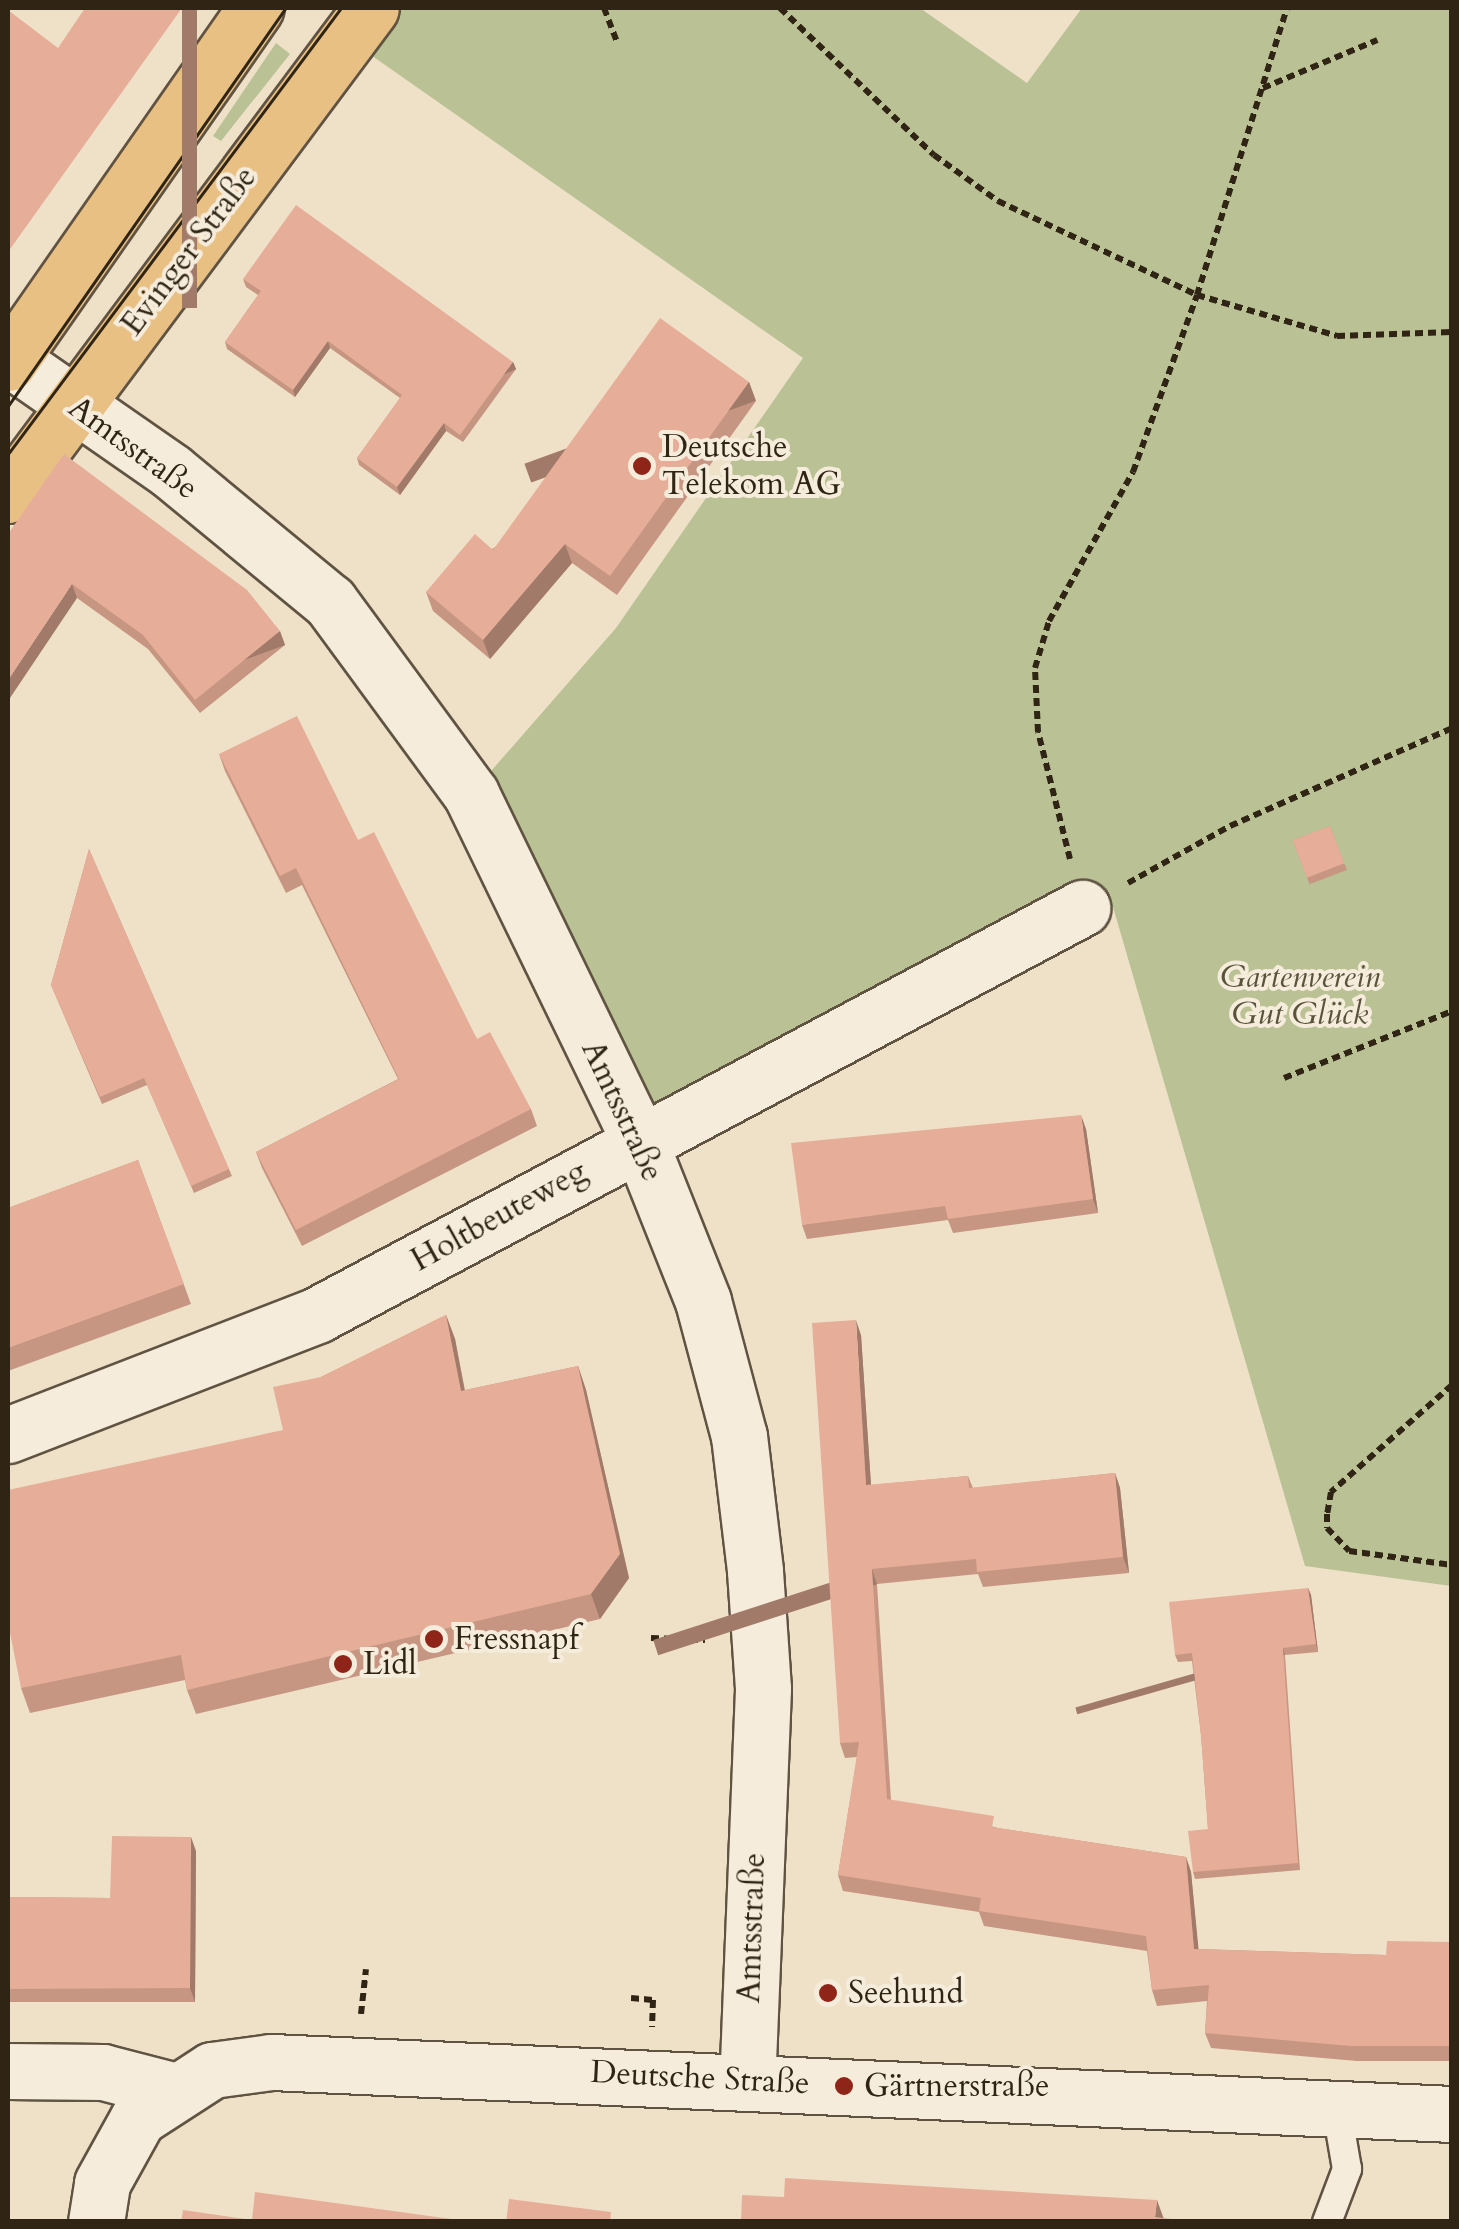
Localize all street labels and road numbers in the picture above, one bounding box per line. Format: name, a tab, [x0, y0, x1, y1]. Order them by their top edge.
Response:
street label: Evinger Straße	[113, 159, 265, 343]
street label: Amtsstraße	[61, 388, 205, 508]
street label: Amtsstraße	[573, 1035, 671, 1187]
street label: Holtbeuteweg	[405, 1152, 593, 1280]
street label: Amtsstraße	[730, 1852, 774, 2004]
street label: Deutsche Straße	[589, 2053, 811, 2103]

